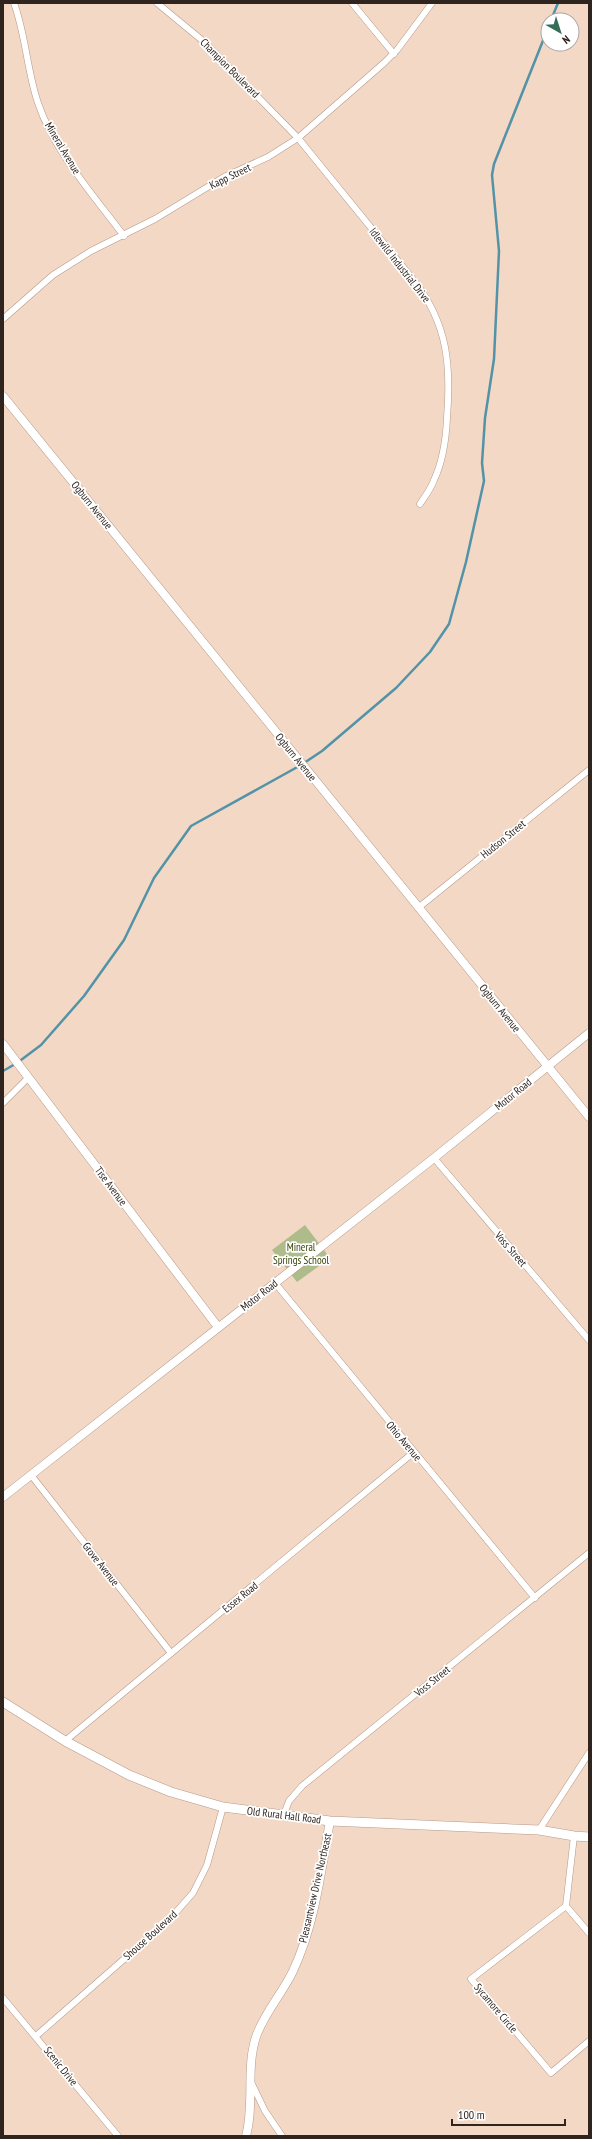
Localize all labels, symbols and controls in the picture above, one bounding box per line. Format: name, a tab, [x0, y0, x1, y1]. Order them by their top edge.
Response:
north arrow	[540, 12, 580, 52]
text: N	[560, 32, 573, 47]
street label: Champion Boulevard	[197, 35, 263, 101]
street label: Mineral Avenue	[42, 119, 84, 177]
street label: Kapp Street	[207, 160, 253, 192]
street label: Idlewild Industrial Drive	[366, 225, 434, 306]
street label: Ogburn Avenue	[68, 478, 116, 532]
street label: Ogburn Avenue	[272, 730, 320, 784]
street label: Hudson Street	[478, 817, 528, 861]
street label: Ogburn Avenue	[476, 981, 524, 1035]
street label: Motor Road	[492, 1075, 535, 1113]
street label: Tise Avenue	[92, 1164, 131, 1209]
street label: Voss Street	[491, 1228, 530, 1269]
park label: Mineral Springs School	[273, 1240, 329, 1267]
street label: Motor Road	[238, 1276, 281, 1314]
street label: Ohio Avenue	[383, 1418, 425, 1464]
street label: Grove Avenue	[80, 1539, 123, 1589]
street label: Essex Road	[219, 1578, 261, 1616]
street label: Voss Street	[411, 1662, 453, 1700]
street label: Old Rural Hall Road	[246, 1804, 322, 1827]
street label: Pleasantview Drive Northeast	[296, 1832, 334, 1944]
street label: Shouse Boulevard	[120, 1907, 180, 1963]
street label: Sycamore Circle	[471, 1980, 521, 2036]
street label: Scenic Drive	[41, 2044, 81, 2089]
scale bar	[452, 2101, 565, 2127]
text: 100 m	[458, 2107, 485, 2122]

